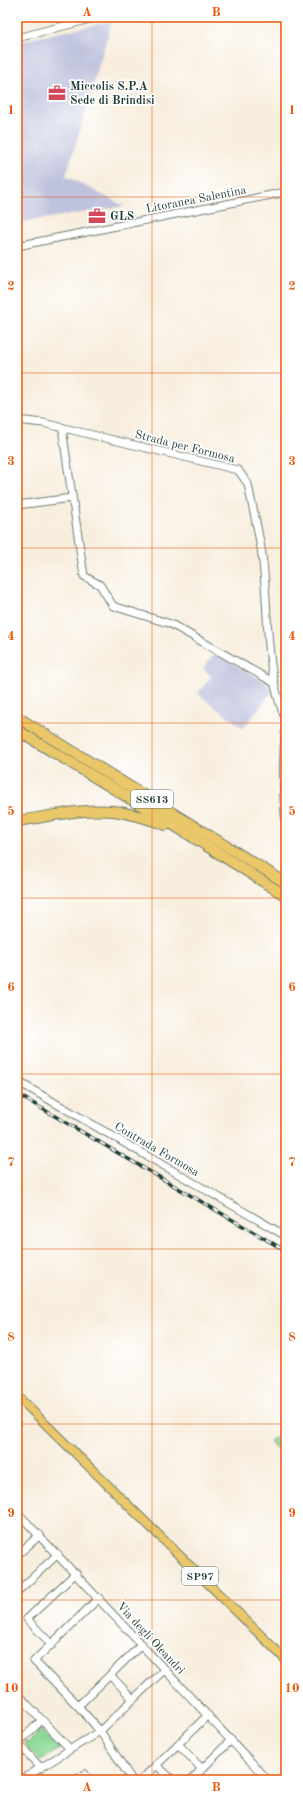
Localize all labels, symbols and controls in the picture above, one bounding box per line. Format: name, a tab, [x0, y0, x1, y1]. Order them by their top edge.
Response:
text: A	[82, 6, 92, 19]
text: B	[211, 6, 221, 19]
place label: Miccolis S.P.A Sede di Brindisi	[70, 81, 155, 107]
office icon: Miccolis S.P.A Sede di Brindisi	[47, 83, 67, 103]
text: 1	[7, 104, 15, 117]
text: 1	[288, 104, 296, 117]
street label: Litoranea Salentina	[145, 184, 247, 216]
office icon: GLS	[87, 206, 107, 226]
place label: GLS	[110, 211, 134, 223]
text: 2	[7, 280, 15, 293]
text: 2	[288, 280, 296, 293]
street label: Strada per Formosa	[133, 429, 236, 465]
text: 3	[7, 455, 15, 468]
text: 3	[288, 455, 296, 468]
text: 4	[7, 630, 15, 643]
text: 4	[288, 630, 296, 643]
road number: SS613	[131, 790, 173, 808]
text: 5	[7, 805, 15, 818]
text: 5	[288, 805, 296, 818]
text: 6	[7, 981, 15, 994]
text: 6	[288, 981, 296, 994]
street label: Contrada Formosa	[112, 1121, 201, 1179]
text: 7	[7, 1156, 15, 1169]
text: 7	[288, 1156, 296, 1169]
text: 8	[7, 1331, 15, 1344]
text: 8	[288, 1331, 296, 1344]
text: 9	[7, 1507, 15, 1520]
text: 9	[288, 1507, 296, 1520]
road number: SP97	[182, 1567, 218, 1585]
street label: Via degli Oleandri	[114, 1600, 186, 1677]
text: 10	[3, 1682, 19, 1695]
text: 10	[284, 1682, 300, 1695]
text: A	[82, 1781, 92, 1794]
text: B	[211, 1781, 221, 1794]

